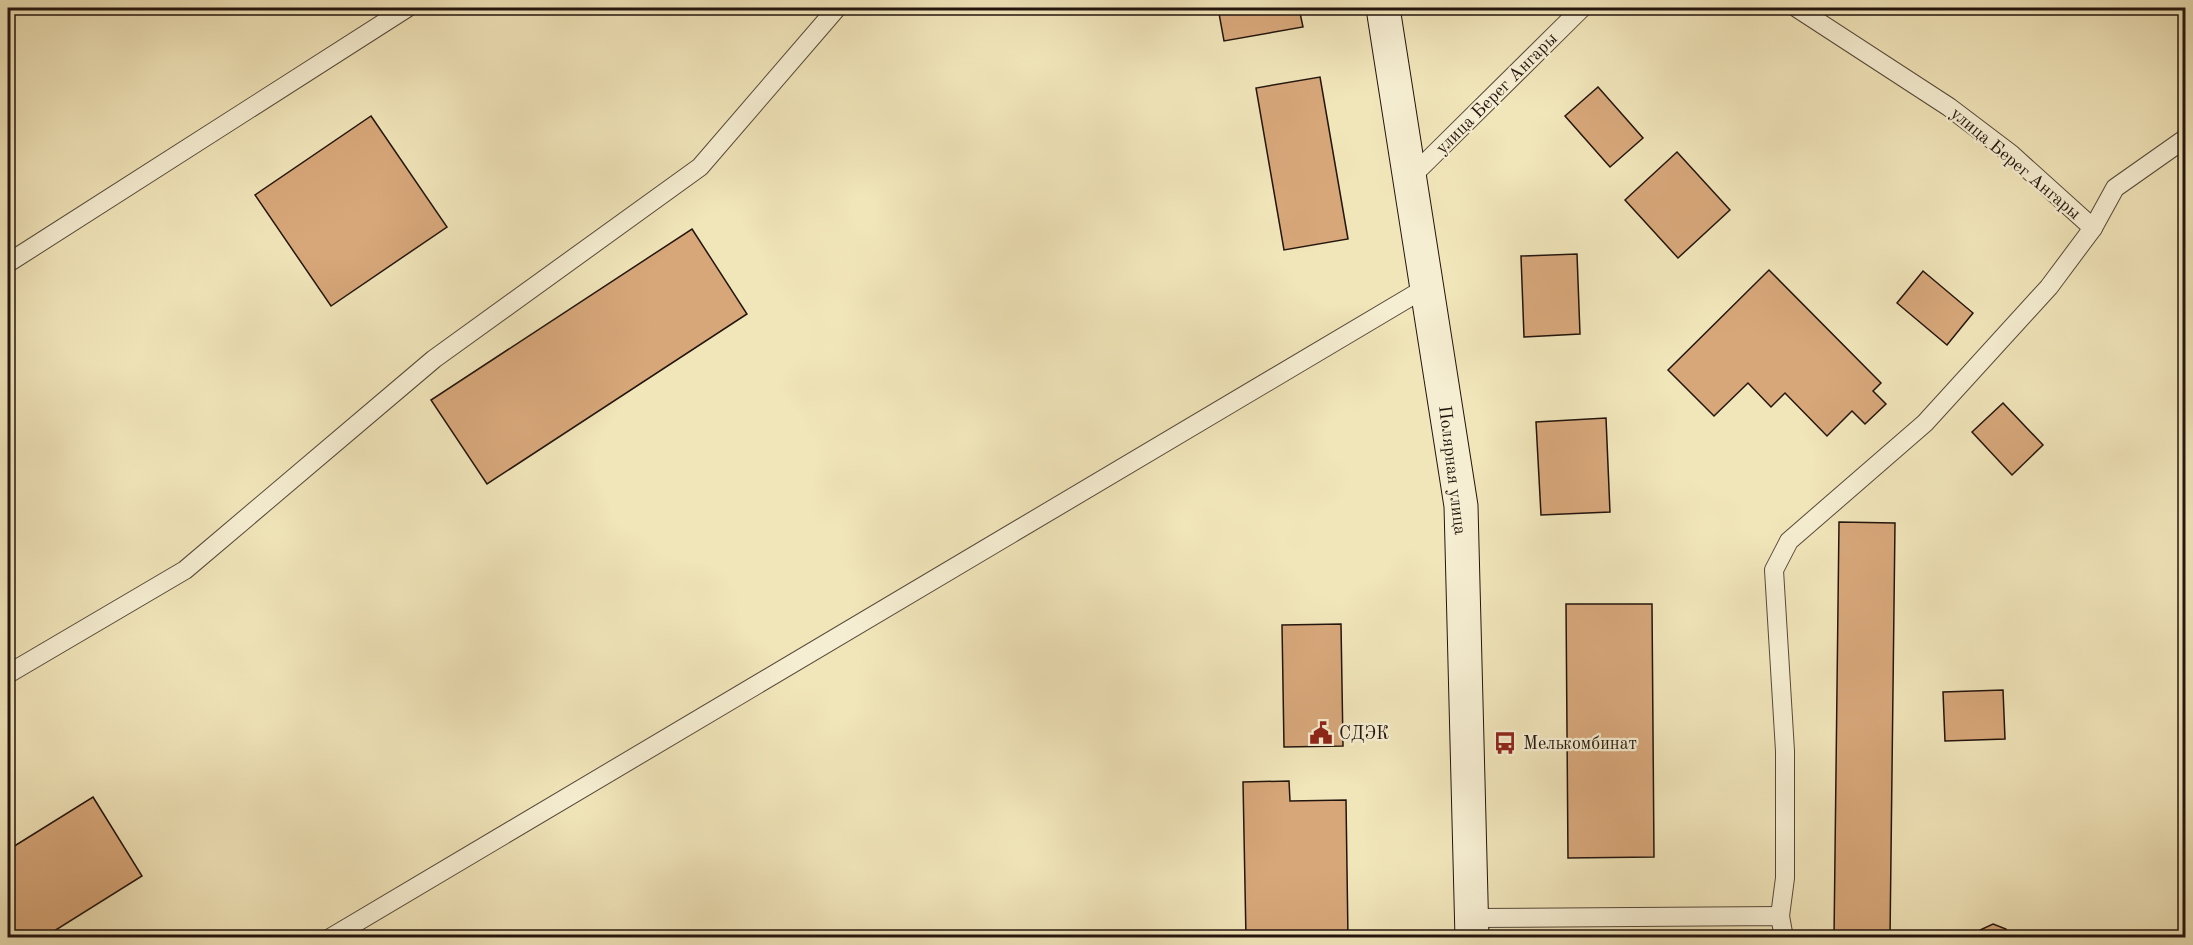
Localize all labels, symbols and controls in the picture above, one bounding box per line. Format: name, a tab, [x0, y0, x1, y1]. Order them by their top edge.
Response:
street label: улица Берег Ангары	[1433, 29, 1561, 158]
street label: улица Берег Ангары	[1947, 104, 2084, 223]
street label: Полярная улица	[1435, 404, 1469, 536]
public building icon: СДЭК	[1308, 720, 1334, 746]
place label: СДЭК	[1339, 725, 1389, 743]
bus stop icon: Мелькомбинат	[1492, 730, 1518, 756]
place label: Мелькомбинат	[1523, 735, 1637, 753]

